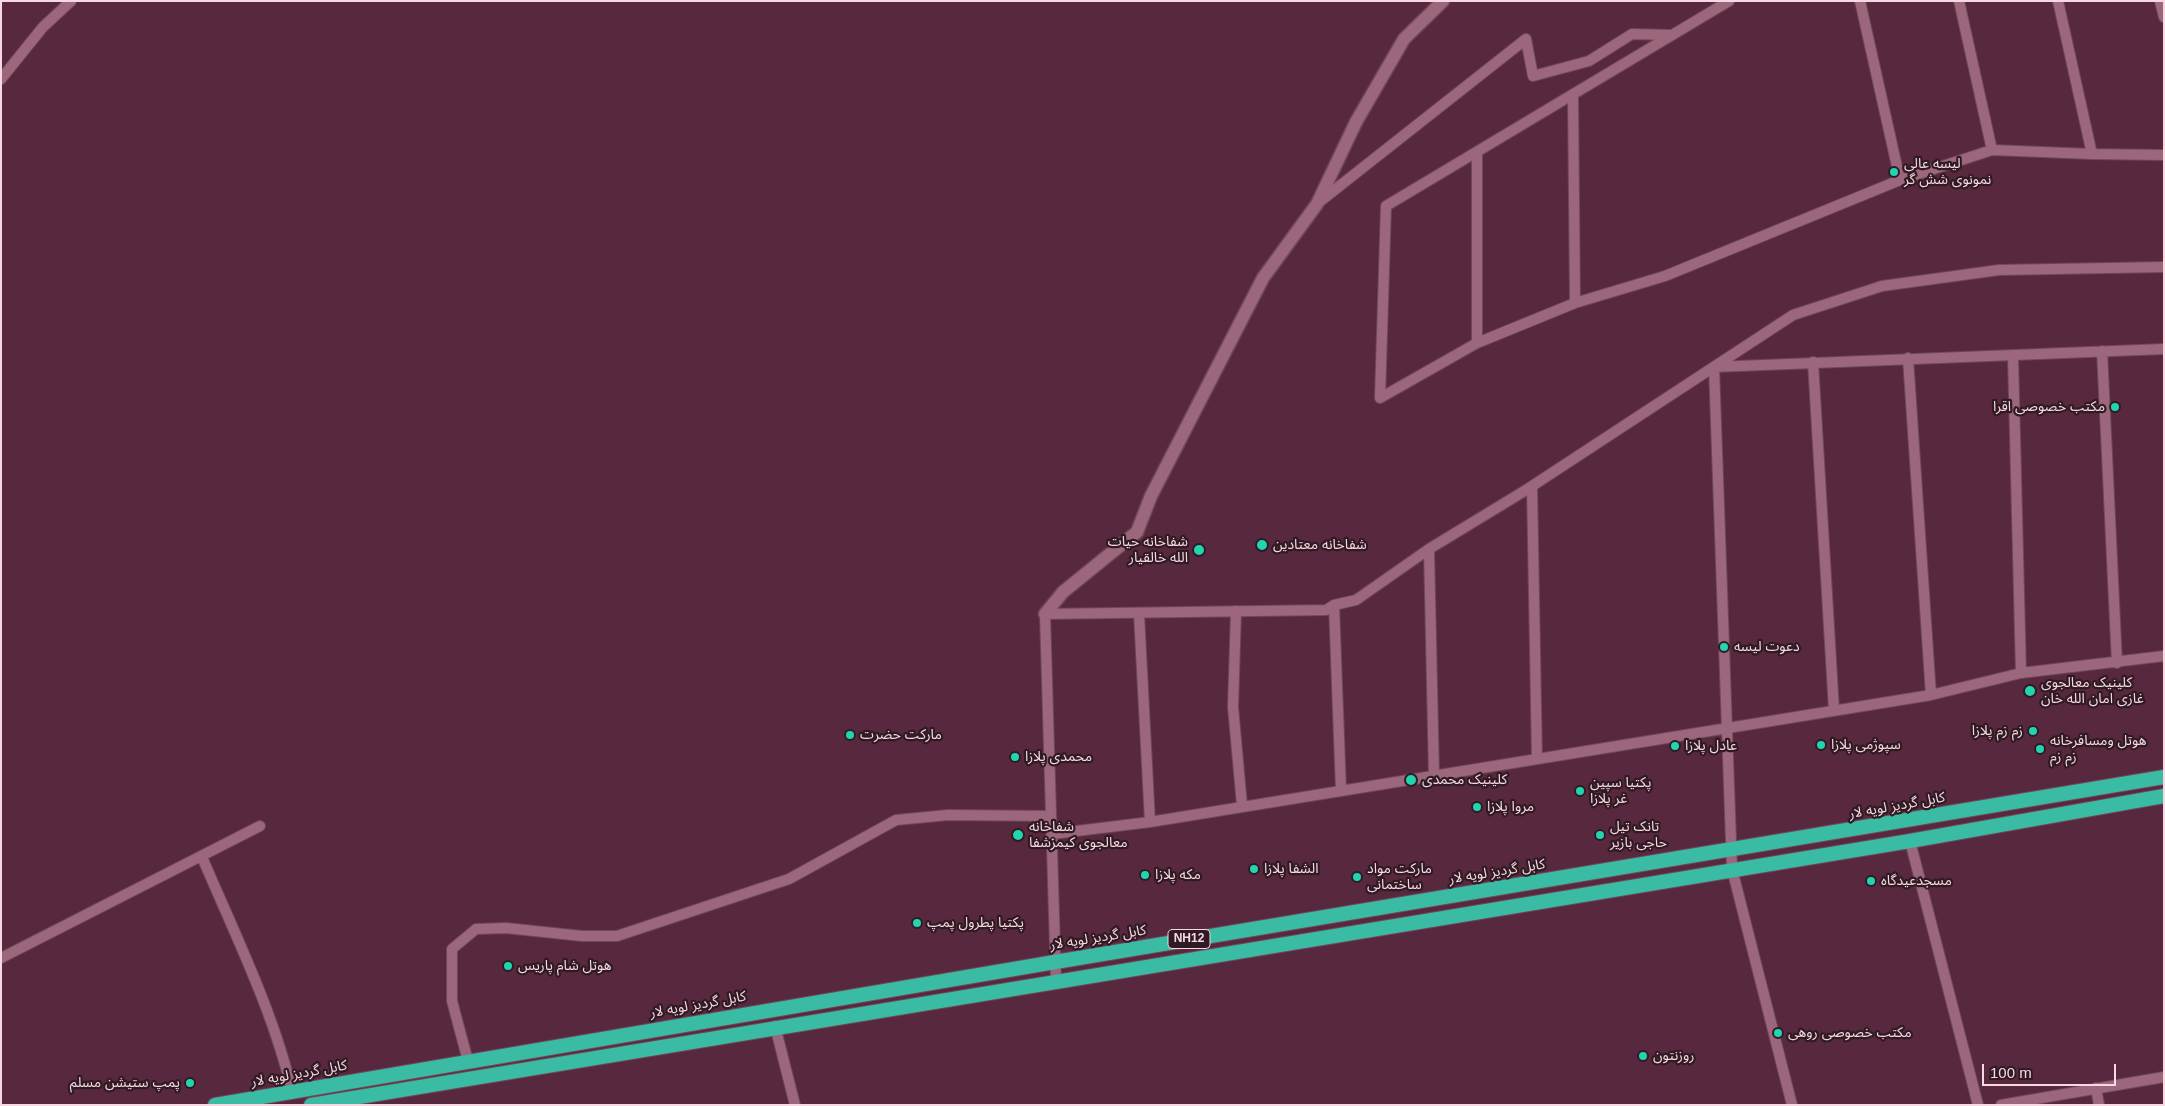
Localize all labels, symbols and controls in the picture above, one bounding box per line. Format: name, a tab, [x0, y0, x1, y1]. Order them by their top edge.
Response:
place label: لیسه عالی نمونوی شش گر	[1904, 156, 1991, 188]
marker: لیسه عالی نمونوی شش گر	[1888, 166, 1900, 178]
place label: مکتب خصوصی اقرا	[1993, 399, 2105, 415]
marker: مکتب خصوصی اقرا	[2109, 401, 2121, 413]
place label: شفاخانه حیات الله خالقیار	[1108, 534, 1188, 566]
place label: شفاخانه معتادین	[1273, 537, 1367, 553]
marker: شفاخانه معتادین	[1255, 538, 1269, 552]
marker: شفاخانه حیات الله خالقیار	[1192, 543, 1206, 557]
place label: دعوت لیسه	[1734, 639, 1800, 655]
marker: دعوت لیسه	[1718, 641, 1730, 653]
place label: کلینیک معالجوی غازی امان الله خان	[2041, 675, 2144, 708]
marker: کلینیک معالجوی غازی امان الله خان	[2023, 684, 2037, 698]
place label: زم زم پلازا	[1972, 723, 2023, 739]
marker: زم زم پلازا	[2027, 725, 2039, 737]
place label: مارکت حضرت	[860, 727, 942, 743]
marker: مارکت حضرت	[844, 729, 856, 741]
place label: هوتل ومسافرخانه زم زم	[2050, 733, 2147, 766]
place label: سپوژمی پلازا	[1831, 737, 1901, 753]
place label: عادل پلازا	[1685, 738, 1737, 754]
marker: سپوژمی پلازا	[1815, 739, 1827, 751]
marker: عادل پلازا	[1669, 740, 1681, 752]
marker: هوتل ومسافرخانه زم زم	[2034, 743, 2046, 755]
place label: محمدی پلازا	[1025, 749, 1092, 765]
marker: محمدی پلازا	[1009, 751, 1021, 763]
place label: کلینیک محمدی	[1422, 772, 1507, 788]
marker: کلینیک محمدی	[1404, 773, 1418, 787]
place label: پکتیا سپین غر پلازا	[1590, 775, 1651, 808]
marker: پکتیا سپین غر پلازا	[1574, 785, 1586, 797]
street label: کابل گردیز لویه لار	[1848, 789, 1946, 823]
place label: مروا پلازا	[1487, 799, 1534, 815]
marker: مروا پلازا	[1471, 801, 1483, 813]
place label: شفاخانه معالجوی کیمزشفا	[1029, 819, 1128, 852]
place label: تانک تیل حاجی بازیر	[1610, 819, 1667, 852]
marker: شفاخانه معالجوی کیمزشفا	[1011, 828, 1025, 842]
marker: تانک تیل حاجی بازیر	[1594, 829, 1606, 841]
street label: کابل گردیز لویه لار	[1448, 856, 1546, 888]
place label: الشفا پلازا	[1264, 861, 1318, 877]
place label: مارکت مواد ساختمانی	[1367, 861, 1432, 894]
marker: الشفا پلازا	[1248, 863, 1260, 875]
place label: مکه پلازا	[1155, 867, 1201, 883]
marker: مکه پلازا	[1139, 869, 1151, 881]
marker: مارکت مواد ساختمانی	[1351, 871, 1363, 883]
place label: مسجدعیدگاه	[1881, 873, 1952, 889]
marker: مسجدعیدگاه	[1865, 875, 1877, 887]
place label: پکتیا پطرول پمپ	[927, 915, 1024, 931]
marker: پکتیا پطرول پمپ	[911, 917, 923, 929]
street label: کابل گردیز لویه لار	[1049, 922, 1147, 954]
road number: NH12	[1168, 930, 1210, 949]
place label: هوتل شام پاریس	[518, 958, 612, 974]
marker: هوتل شام پاریس	[502, 960, 514, 972]
street label: کابل گردیز لویه لار	[649, 988, 747, 1022]
place label: مکتب خصوصی روهی	[1788, 1025, 1912, 1041]
marker: مکتب خصوصی روهی	[1772, 1027, 1784, 1039]
place label: روزنتون	[1653, 1048, 1694, 1064]
marker: روزنتون	[1637, 1050, 1649, 1062]
scale bar	[1985, 1054, 2119, 1086]
street label: کابل گردیز لویه لار	[250, 1057, 348, 1091]
text: 100 m	[1990, 1064, 2032, 1081]
place label: پمپ ستیشن مسلم	[70, 1075, 180, 1091]
marker: پمپ ستیشن مسلم	[184, 1077, 196, 1089]

